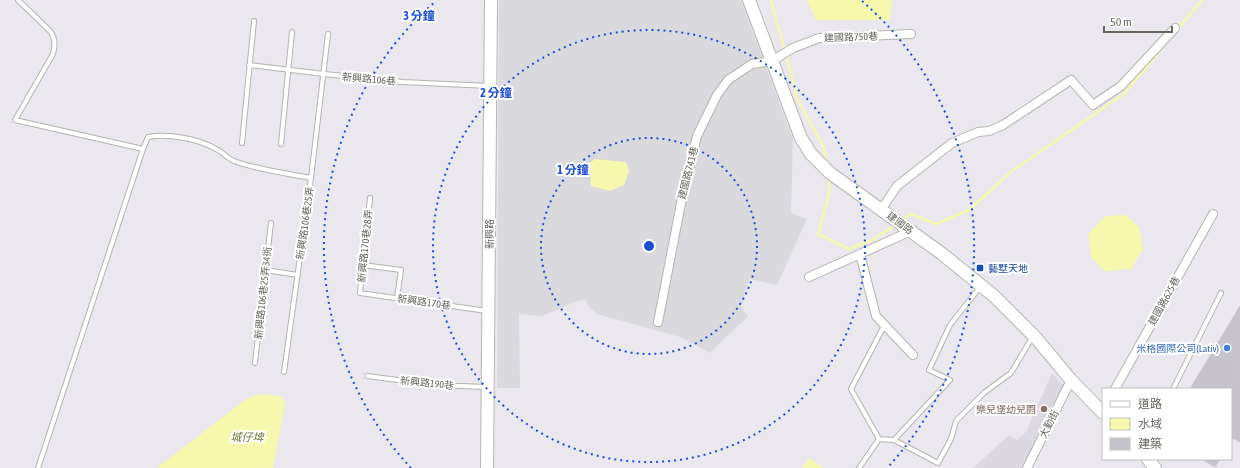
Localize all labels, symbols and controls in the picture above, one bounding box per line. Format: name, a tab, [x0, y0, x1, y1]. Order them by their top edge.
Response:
scale bar	[1104, 8, 1172, 34]
text: 3 分鐘	[403, 9, 435, 23]
text: 50 m	[1110, 15, 1132, 29]
street label: 建國路750巷	[824, 31, 878, 43]
street label: 新興路106巷	[342, 71, 396, 87]
text: 2 分鐘	[480, 86, 512, 100]
street label: 建國路741巷	[676, 145, 700, 201]
text: 1 分鐘	[557, 163, 589, 177]
street label: 新興路106巷25弄	[294, 186, 316, 260]
street label: 新興路170巷28弄	[356, 209, 374, 283]
street label: 建國路	[885, 210, 915, 236]
street label: 新興路	[484, 219, 495, 249]
centre of rings	[642, 239, 656, 253]
street label: 新興路106巷25弄34衖	[253, 246, 273, 340]
marker: 藝墅天地	[975, 263, 985, 273]
place label: 藝墅天地	[988, 263, 1028, 274]
street label: 建國路625巷	[1146, 275, 1182, 327]
street label: 新興路170巷	[396, 293, 452, 311]
place label: 米格國際公司(Lativ)	[1136, 343, 1219, 354]
marker: 米格國際公司(Lativ)	[1222, 343, 1232, 353]
street label: 新興路190巷	[400, 375, 454, 391]
legend	[1102, 388, 1232, 460]
text: 道路	[1138, 397, 1162, 411]
place label: 樂兒堡幼兒園	[976, 404, 1036, 415]
marker: 樂兒堡幼兒園	[1039, 404, 1049, 414]
street label: 大勤街	[1037, 408, 1061, 440]
text: 水域	[1138, 417, 1162, 431]
water label: 城仔埤	[231, 431, 265, 443]
text: 建築	[1138, 437, 1162, 451]

